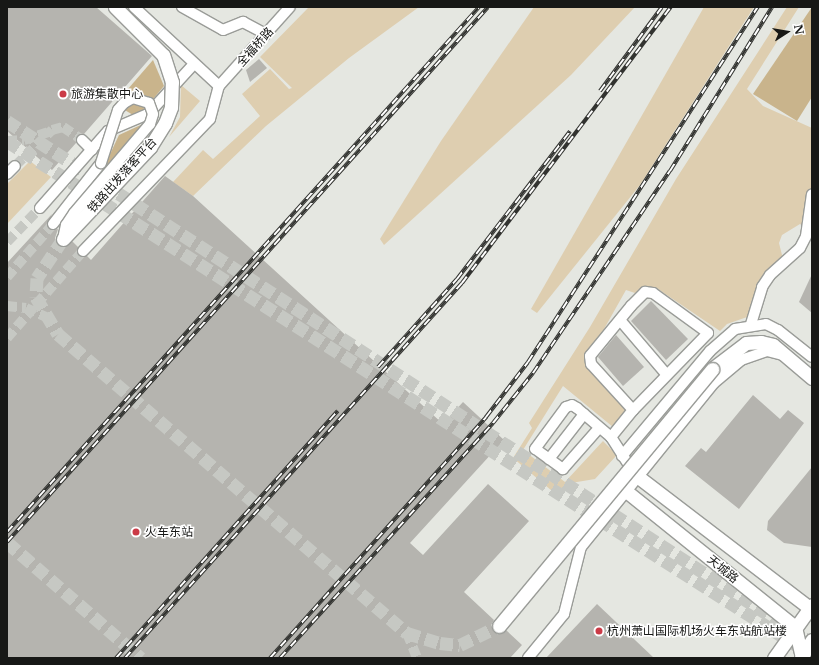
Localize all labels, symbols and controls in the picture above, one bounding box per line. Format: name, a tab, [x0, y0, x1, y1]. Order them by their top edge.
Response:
north arrow	[767, 12, 807, 52]
text: N	[791, 23, 807, 36]
street label: 全福桥路	[234, 24, 276, 70]
place label: 旅游集散中心	[71, 87, 143, 101]
marker: 旅游集散中心	[58, 89, 68, 99]
street label: 铁路出发落客平台	[85, 135, 159, 215]
place label: 火车东站	[145, 525, 193, 539]
marker: 火车东站	[130, 526, 142, 538]
street label: 天城路	[704, 552, 742, 586]
place label: 杭州萧山国际机场火车东站航站楼	[607, 624, 787, 638]
marker: 杭州萧山国际机场火车东站航站楼	[594, 626, 604, 636]

